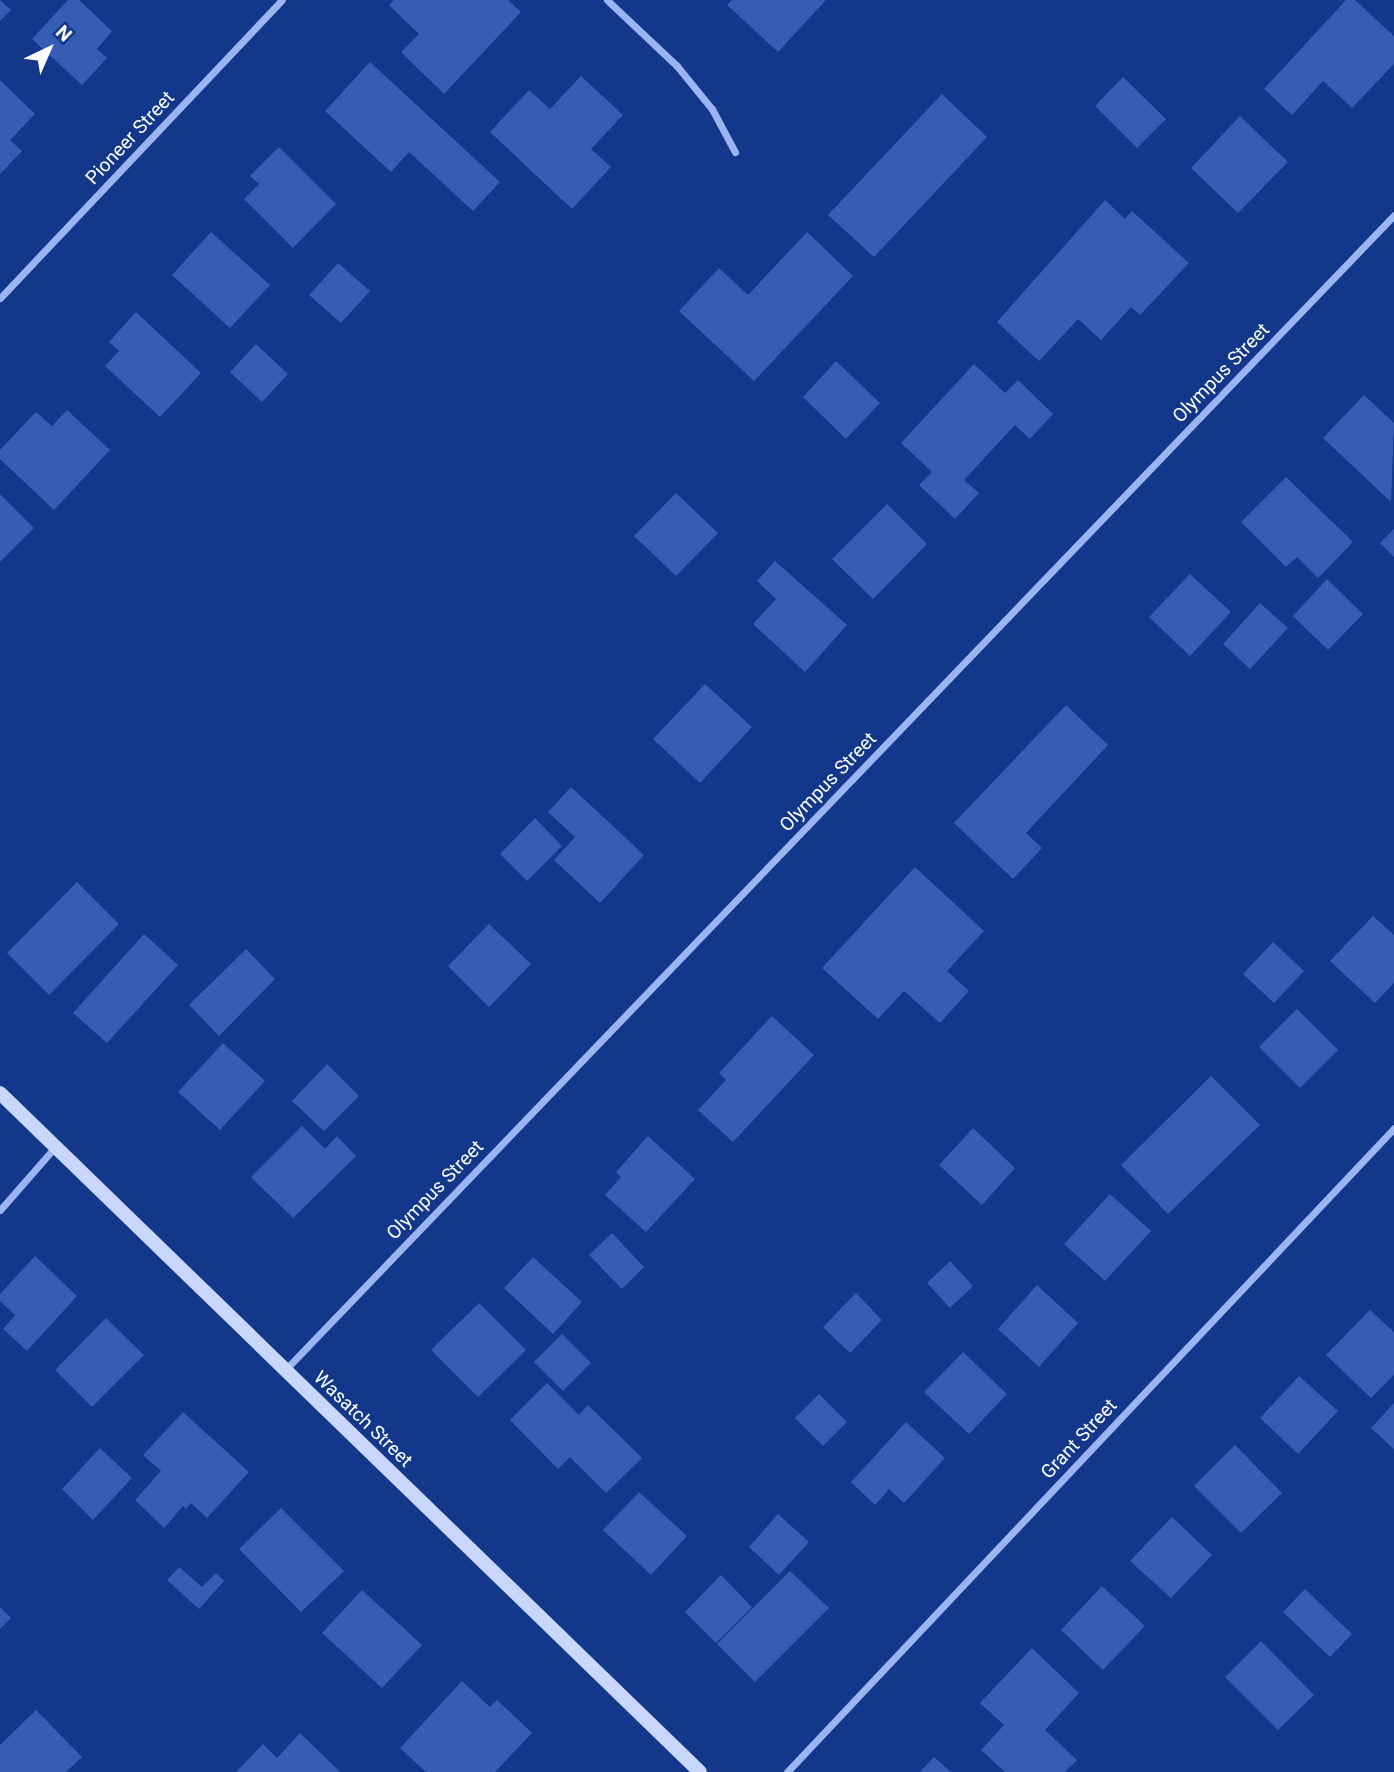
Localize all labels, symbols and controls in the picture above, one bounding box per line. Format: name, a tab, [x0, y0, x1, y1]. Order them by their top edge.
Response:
north arrow	[14, 14, 84, 84]
text: N	[51, 21, 77, 46]
street label: Pioneer Street	[81, 87, 179, 189]
street label: Olympus Street	[1168, 319, 1274, 427]
street label: Olympus Street	[775, 728, 881, 836]
street label: Olympus Street	[382, 1136, 488, 1244]
street label: Wasatch Street	[309, 1366, 417, 1472]
street label: Grant Street	[1036, 1394, 1122, 1484]

